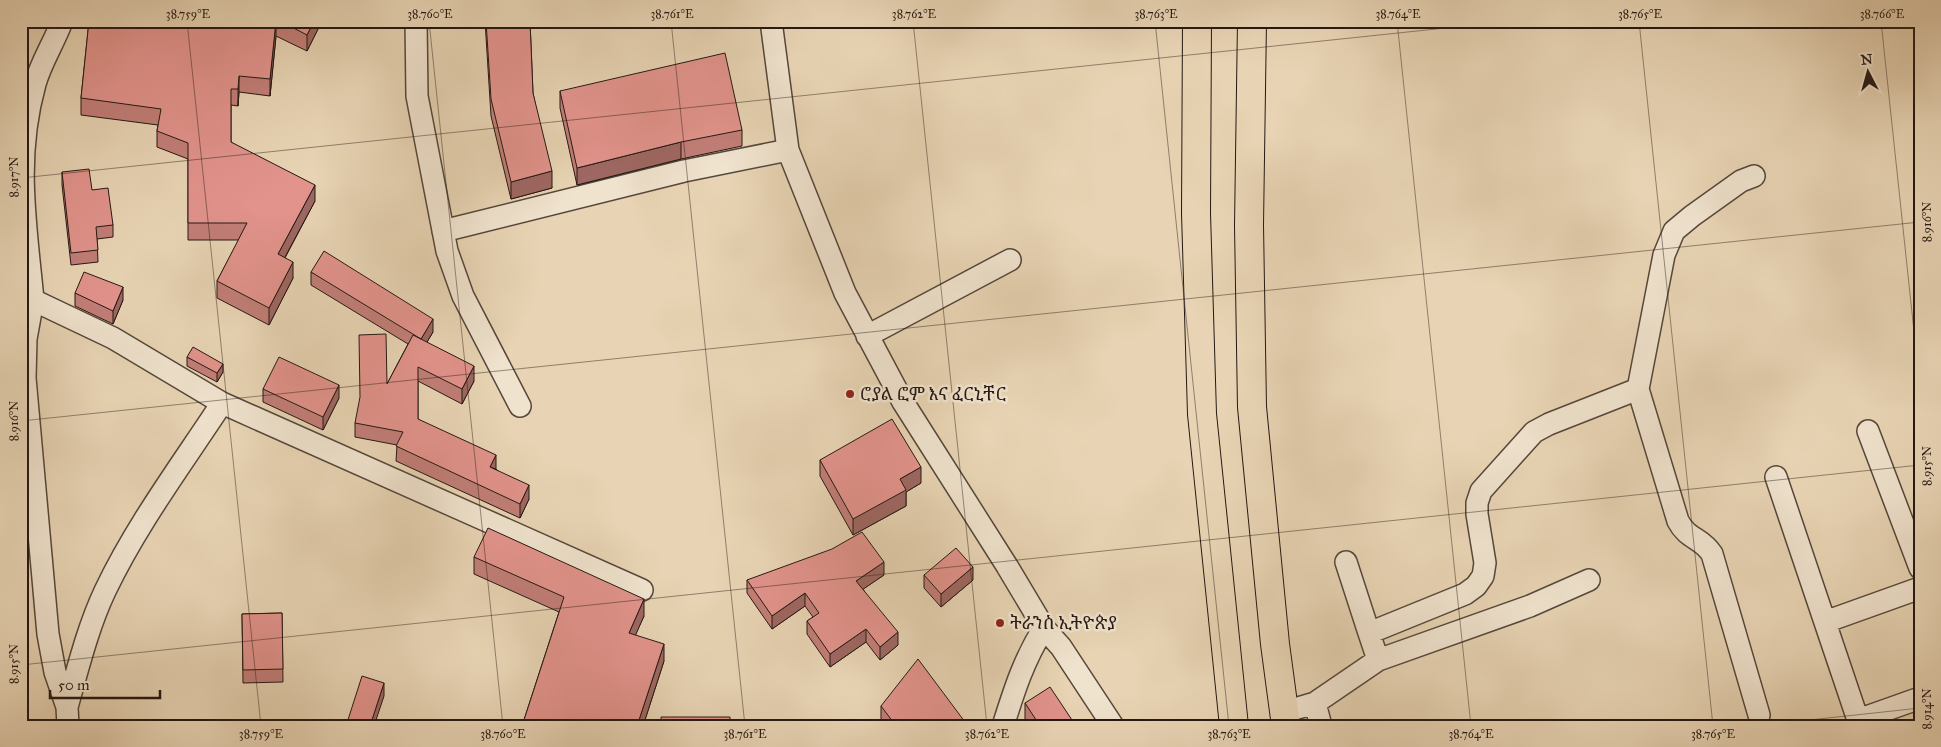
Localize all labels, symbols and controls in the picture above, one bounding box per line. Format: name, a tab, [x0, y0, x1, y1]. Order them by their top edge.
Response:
text: 38.759°E	[166, 7, 211, 21]
text: 38.760°E	[407, 7, 453, 21]
text: 38.761°E	[650, 7, 694, 21]
text: 38.762°E	[892, 7, 937, 21]
text: 38.763°E	[1134, 7, 1178, 21]
text: 38.764°E	[1375, 7, 1421, 21]
text: 38.765°E	[1618, 7, 1662, 21]
text: 38.766°E	[1860, 7, 1905, 21]
north arrow	[1844, 48, 1894, 98]
text: N	[1860, 50, 1874, 69]
text: 8.917°N	[7, 157, 21, 197]
text: 8.916°N	[1920, 202, 1934, 242]
place label: ሮያል ፎም እና ፈርኒቸር	[860, 383, 1006, 405]
marker: ሮያል ፎም እና ፈርኒቸር	[844, 388, 856, 400]
text: 8.916°N	[7, 401, 21, 441]
text: 8.915°N	[1920, 446, 1934, 486]
place label: ትራንስ ኢትዮጵያ	[1010, 612, 1117, 634]
marker: ትራንስ ኢትዮጵያ	[994, 617, 1006, 629]
text: 8.915°N	[7, 644, 21, 684]
scale bar	[50, 667, 160, 699]
text: 50 m	[58, 676, 90, 694]
text: 8.914°N	[1920, 688, 1934, 730]
text: 38.759°E	[239, 727, 284, 741]
text: 38.760°E	[480, 727, 526, 741]
text: 38.761°E	[723, 727, 767, 741]
text: 38.762°E	[965, 727, 1010, 741]
text: 38.763°E	[1207, 727, 1251, 741]
text: 38.764°E	[1448, 727, 1494, 741]
text: 38.765°E	[1691, 727, 1735, 741]

